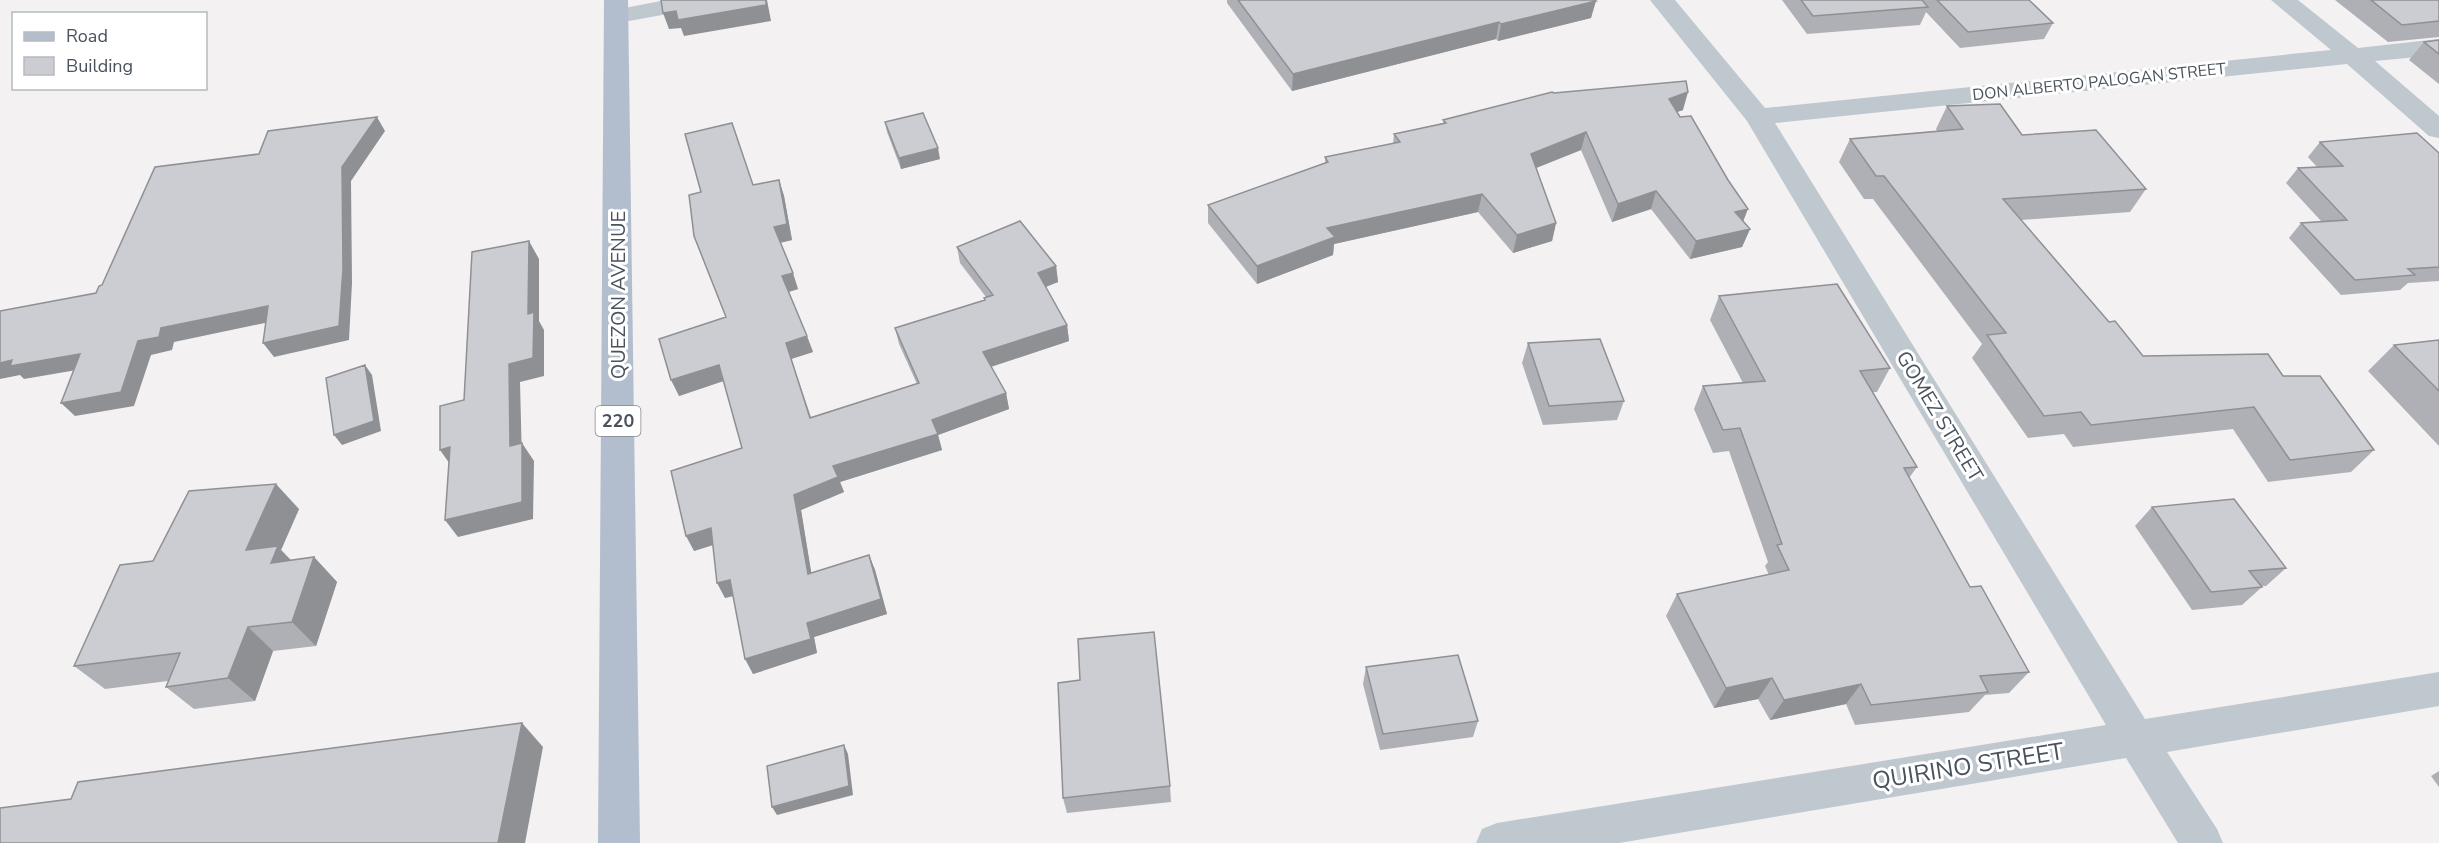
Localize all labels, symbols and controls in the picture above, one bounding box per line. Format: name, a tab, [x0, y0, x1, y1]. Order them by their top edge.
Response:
legend	[12, 12, 207, 90]
text: Road	[66, 24, 108, 48]
text: Building	[66, 54, 133, 78]
street label: DON ALBERTO PALOGAN STREET	[1971, 58, 2227, 106]
street label: QUEZON AVENUE	[605, 211, 632, 379]
street label: GOMEZ STREET	[1890, 346, 1989, 487]
road number: 220	[596, 406, 640, 436]
street label: QUIRINO STREET	[1870, 735, 2067, 797]

